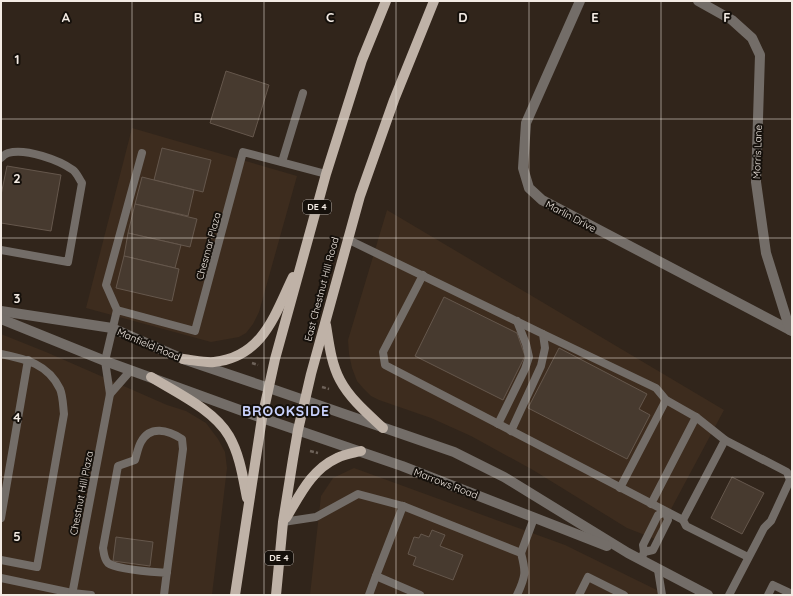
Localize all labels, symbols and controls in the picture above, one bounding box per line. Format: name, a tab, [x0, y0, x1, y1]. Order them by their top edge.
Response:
text: A	[62, 9, 71, 25]
text: B	[194, 9, 202, 25]
text: C	[326, 9, 334, 25]
text: D	[458, 9, 468, 25]
text: E	[591, 9, 599, 25]
text: F	[723, 9, 731, 25]
text: 1	[14, 51, 20, 67]
street label: Morris Lane	[750, 124, 765, 179]
text: 2	[13, 170, 21, 186]
street label: Marlin Drive	[543, 198, 598, 235]
road number: DE 4	[303, 200, 331, 214]
street label: Chesmar Plaza	[193, 211, 224, 281]
street label: East Chestnut Hill Road	[301, 235, 342, 343]
text: 3	[14, 290, 21, 306]
street label: Manfield Road	[115, 325, 182, 364]
district label: BROOKSIDE	[242, 402, 330, 420]
text: 4	[13, 409, 21, 425]
street label: Chestnut Hill Plaza	[67, 450, 96, 536]
street label: Marrows Road	[412, 465, 480, 502]
text: 5	[13, 528, 21, 544]
road number: DE 4	[265, 551, 293, 565]

